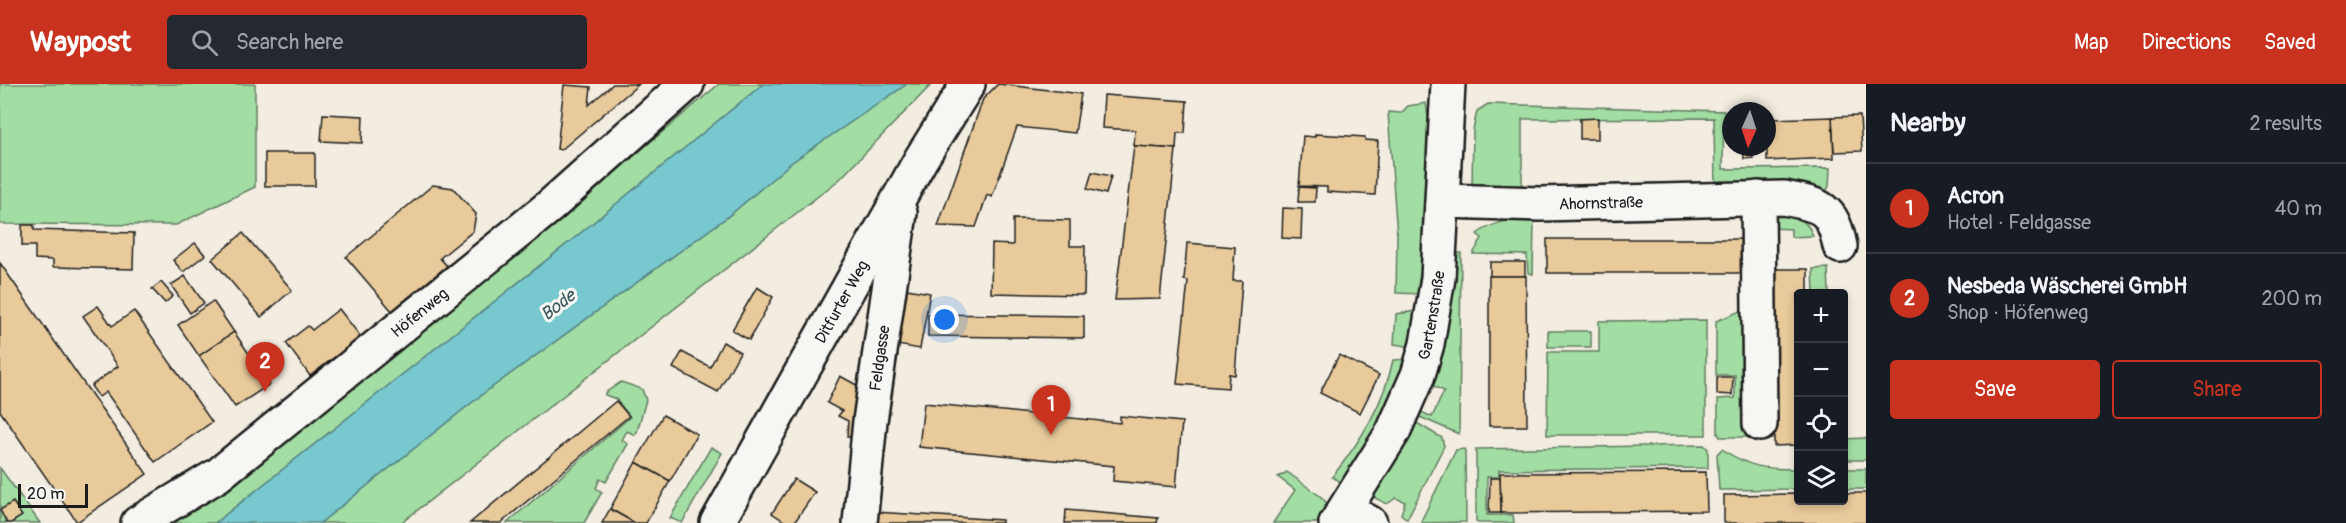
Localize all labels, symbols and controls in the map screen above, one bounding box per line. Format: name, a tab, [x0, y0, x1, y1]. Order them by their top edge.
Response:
search box	[167, 15, 587, 69]
text: Waypost	[30, 25, 131, 60]
icon: search	[188, 26, 221, 59]
text: Search here	[236, 28, 343, 56]
text: Map	[2074, 29, 2109, 56]
text: Directions	[2142, 29, 2231, 56]
text: Saved	[2264, 29, 2316, 56]
north arrow	[1722, 102, 1776, 156]
text: Nearby	[1890, 107, 1966, 139]
text: 2 results	[2250, 111, 2322, 136]
text: Acron	[1947, 182, 2004, 210]
street label: Ahornstraße	[1559, 192, 1643, 215]
text: 1	[1906, 196, 1913, 221]
text: 40 m	[2275, 196, 2322, 221]
text: Hotel · Feldgasse	[1947, 210, 2091, 235]
street label: Ditfurter Weg	[811, 257, 873, 347]
street label: Gartenstraße	[1414, 270, 1449, 362]
text: Nesbeda Wäscherei GmbH	[1947, 272, 2187, 300]
water label: Bode	[536, 283, 582, 326]
street label: Höfenweg	[387, 284, 452, 342]
text: 2	[1904, 286, 1915, 311]
text: 200 m	[2261, 286, 2322, 311]
map controls	[1794, 289, 1848, 505]
button: +	[1794, 289, 1848, 343]
text: Shop · Höfenweg	[1947, 300, 2088, 325]
your location	[930, 305, 959, 334]
street label: Feldgasse	[865, 324, 895, 393]
pin: 2	[246, 342, 284, 392]
button: −	[1794, 343, 1848, 397]
button: Save	[1890, 360, 2100, 419]
button: Share	[2112, 360, 2322, 419]
pin: 1	[1032, 386, 1070, 435]
button: locate	[1794, 397, 1848, 451]
button: layers	[1794, 451, 1848, 505]
scale bar	[18, 481, 88, 508]
text: 20 m	[27, 484, 65, 504]

